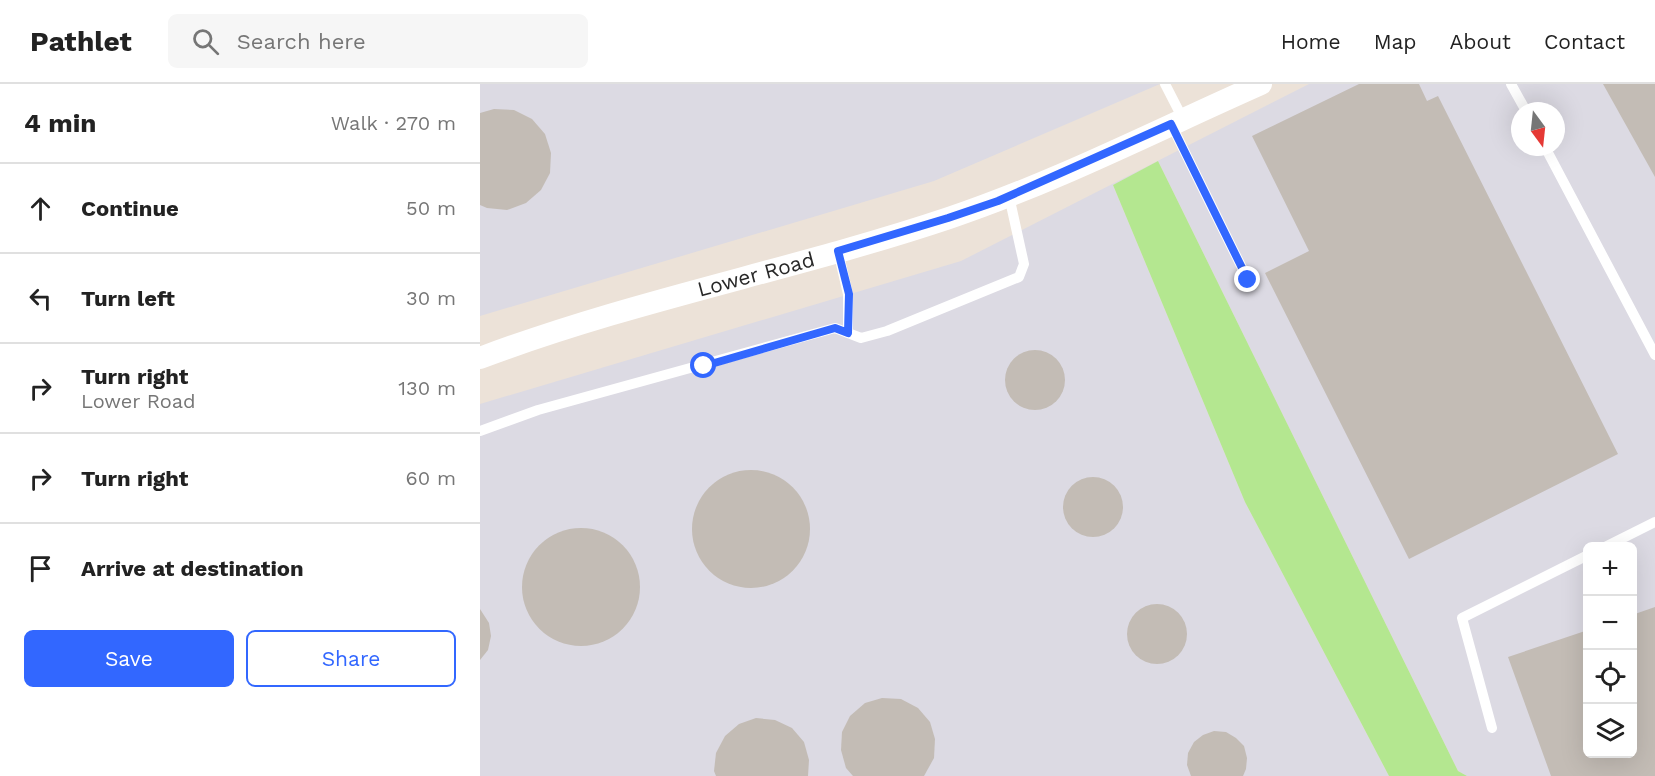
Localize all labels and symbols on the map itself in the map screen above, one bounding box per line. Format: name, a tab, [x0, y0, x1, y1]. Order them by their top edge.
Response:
north arrow	[1511, 102, 1565, 156]
street label: Lower Road	[695, 246, 817, 302]
route end	[1234, 266, 1260, 292]
route start	[690, 352, 716, 378]

